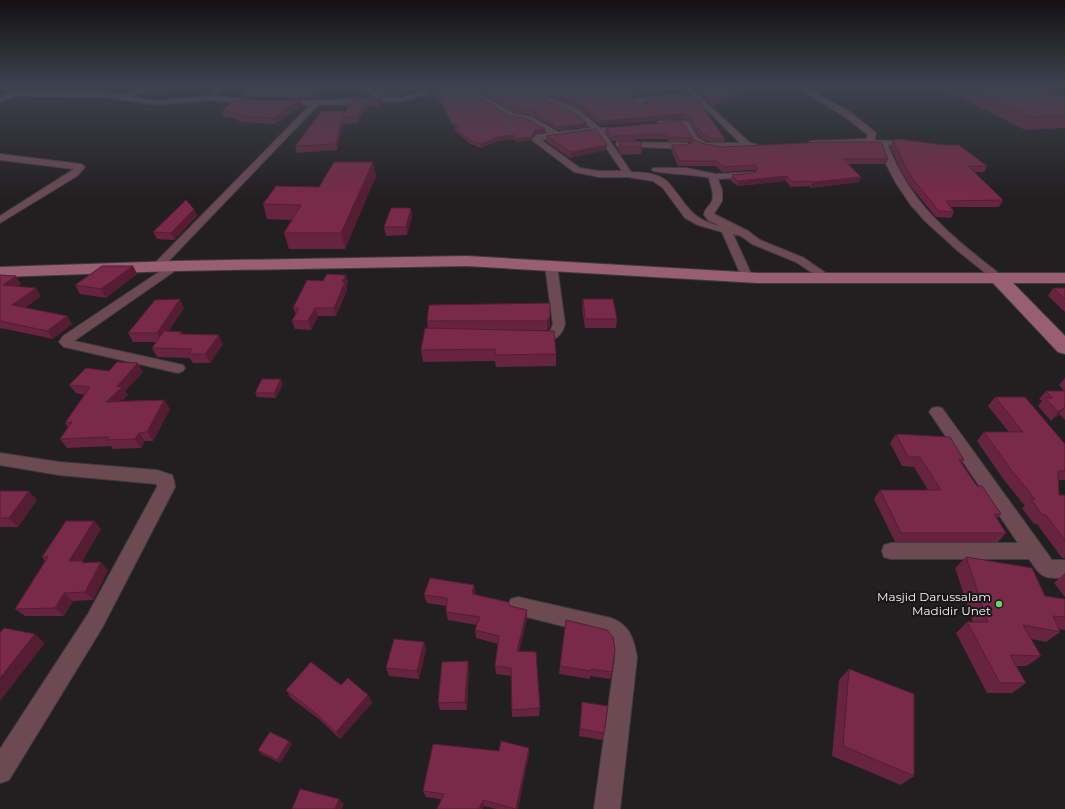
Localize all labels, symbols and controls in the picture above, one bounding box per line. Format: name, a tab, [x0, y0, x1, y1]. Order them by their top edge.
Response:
place label: Masjid Darussalam Madidir Unet	[877, 589, 991, 618]
marker: Masjid Darussalam Madidir Unet	[994, 599, 1004, 609]

